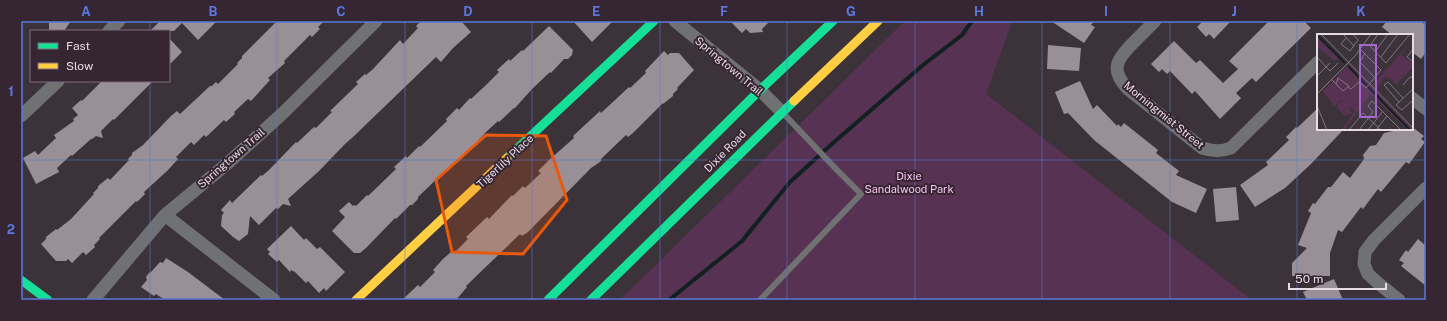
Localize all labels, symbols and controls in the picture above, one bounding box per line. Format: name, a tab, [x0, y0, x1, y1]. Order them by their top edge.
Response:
text: A	[81, 4, 91, 19]
text: B	[209, 4, 218, 19]
text: C	[336, 4, 346, 19]
text: D	[463, 4, 473, 19]
text: E	[592, 4, 600, 19]
text: F	[720, 4, 728, 19]
text: G	[846, 4, 856, 19]
text: H	[974, 4, 984, 19]
text: I	[1104, 4, 1108, 19]
text: J	[1231, 4, 1237, 19]
text: K	[1356, 4, 1366, 19]
legend	[30, 30, 170, 82]
street label: Springtown Trail	[693, 34, 765, 98]
inset map	[1317, 34, 1413, 130]
text: Fast	[66, 39, 91, 53]
text: Slow	[66, 59, 94, 73]
street label: Morningmist Street	[1122, 79, 1206, 151]
text: 1	[8, 84, 14, 99]
street label: Springtown Trail	[195, 126, 267, 190]
street label: Dixie Road	[702, 128, 748, 174]
street label: Tigerlily Place	[474, 132, 536, 190]
park label: Dixie Sandalwood Park	[864, 170, 954, 195]
text: 2	[7, 222, 15, 237]
scale bar	[1289, 265, 1386, 291]
text: 50 m	[1295, 272, 1323, 286]

